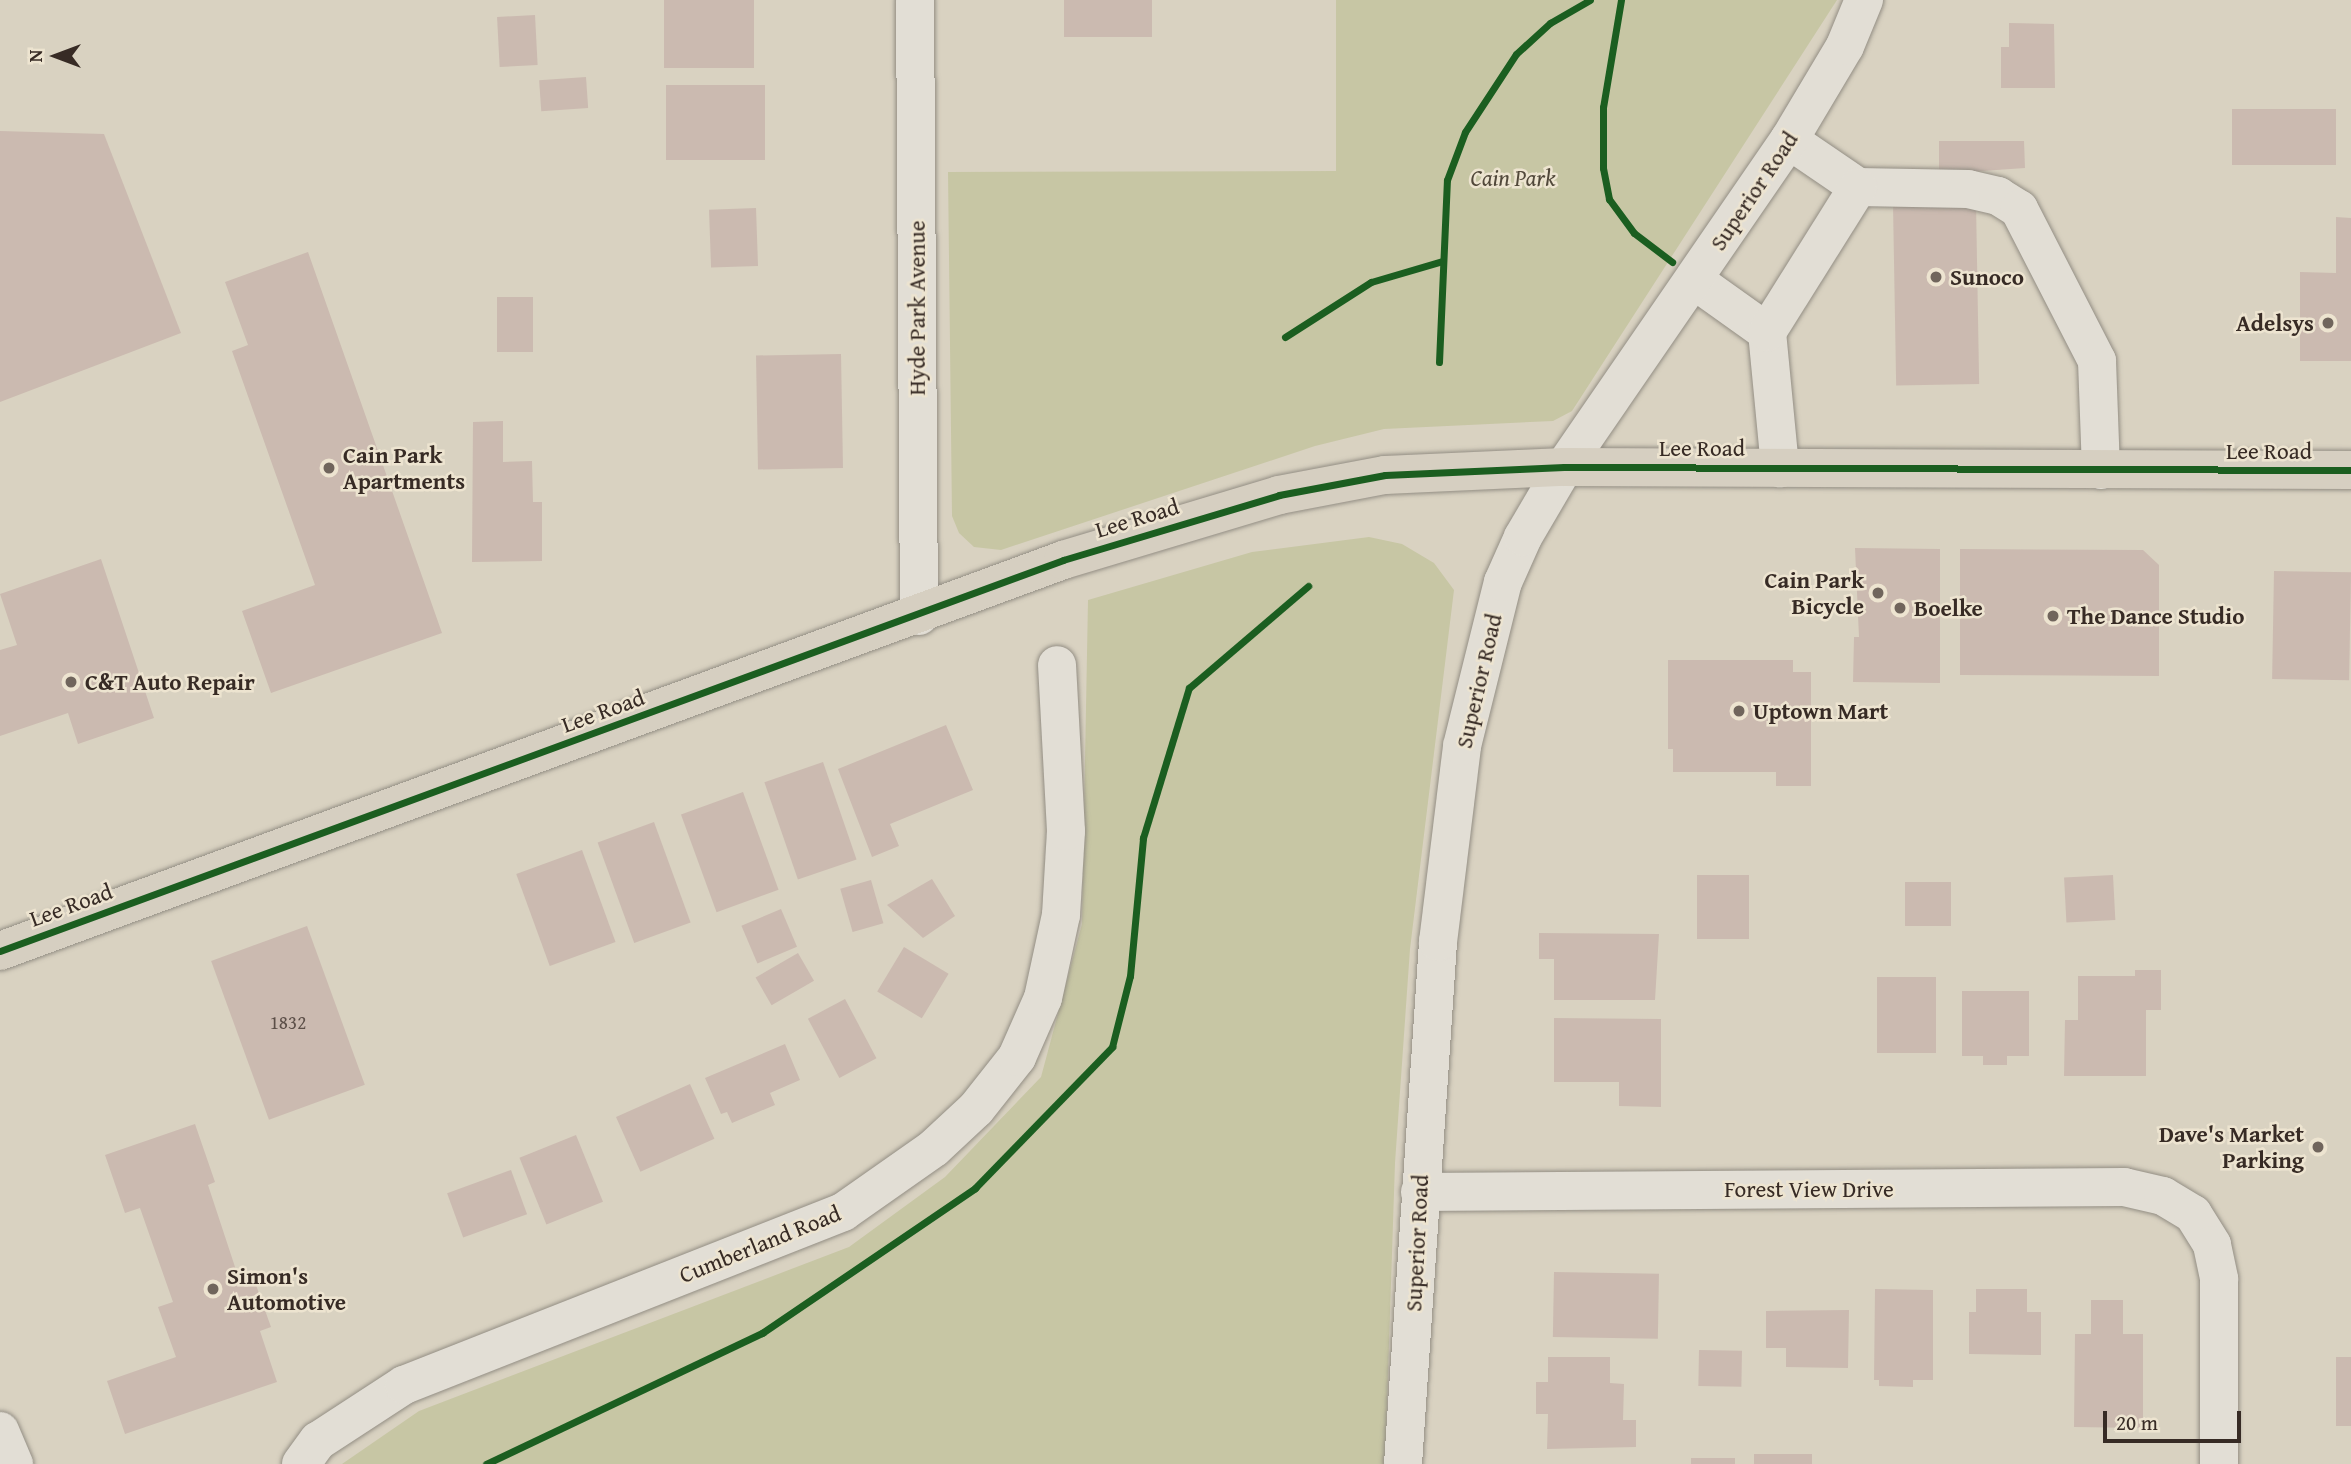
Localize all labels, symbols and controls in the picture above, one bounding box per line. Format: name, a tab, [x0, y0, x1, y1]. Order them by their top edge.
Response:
north arrow	[21, 21, 91, 91]
text: N	[21, 50, 49, 62]
street label: Superior Road	[1704, 126, 1804, 256]
park label: Cain Park	[1471, 164, 1555, 192]
street label: Hyde Park Avenue	[903, 221, 931, 395]
place label: Sunoco	[1950, 263, 2024, 291]
marker: Sunoco	[1928, 269, 1944, 285]
place label: Adelsys	[2236, 309, 2314, 337]
marker: Adelsys	[2320, 315, 2336, 331]
street label: Lee Road	[1659, 434, 1745, 462]
street label: Lee Road	[2226, 437, 2312, 465]
place label: Cain Park Apartments	[343, 441, 465, 495]
marker: Cain Park Apartments	[321, 460, 337, 476]
street label: Lee Road	[1092, 492, 1182, 544]
place label: Cain Park Bicycle	[1765, 566, 1864, 620]
marker: Cain Park Bicycle	[1870, 585, 1886, 601]
place label: Boelke	[1914, 594, 1983, 622]
marker: Boelke	[1892, 600, 1908, 616]
place label: The Dance Studio	[2067, 602, 2244, 630]
marker: The Dance Studio	[2045, 608, 2061, 624]
street label: Superior Road	[1450, 611, 1508, 751]
place label: C&T Auto Repair	[85, 668, 255, 696]
marker: C&T Auto Repair	[63, 674, 79, 690]
street label: Lee Road	[558, 683, 648, 739]
place label: Uptown Mart	[1753, 697, 1888, 725]
marker: Uptown Mart	[1731, 703, 1747, 719]
street label: Lee Road	[26, 877, 116, 933]
house number: 1832	[270, 1012, 306, 1034]
place label: Dave's Market Parking	[2159, 1120, 2304, 1174]
marker: Dave's Market Parking	[2310, 1139, 2326, 1155]
street label: Superior Road	[1400, 1174, 1434, 1312]
street label: Forest View Drive	[1724, 1175, 1894, 1203]
street label: Cumberland Road	[675, 1199, 845, 1289]
place label: Simon's Automotive	[227, 1262, 346, 1316]
marker: Simon's Automotive	[205, 1281, 221, 1297]
scale bar	[2106, 1398, 2244, 1442]
text: 20 m	[2116, 1407, 2158, 1438]

